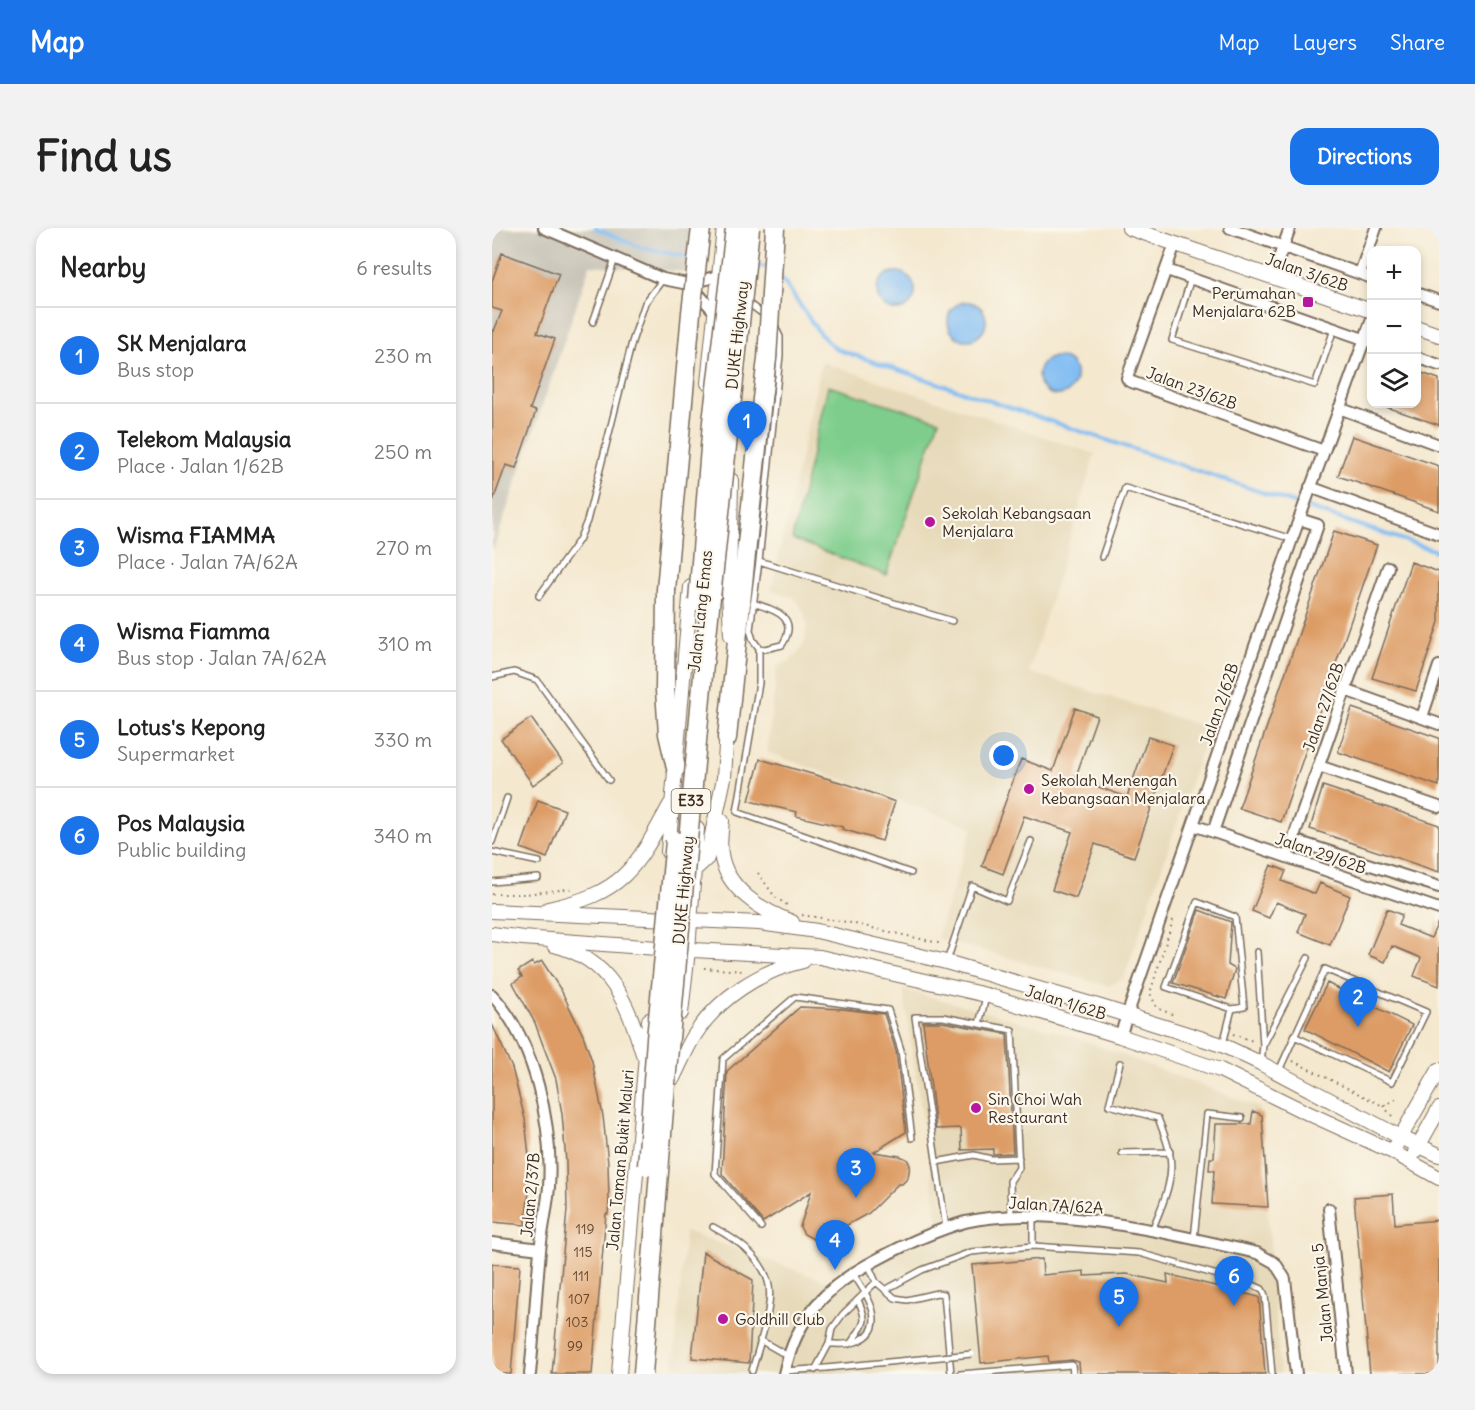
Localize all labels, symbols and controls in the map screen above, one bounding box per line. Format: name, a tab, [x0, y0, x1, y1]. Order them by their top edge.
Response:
text: Map	[30, 24, 84, 60]
text: Map	[1219, 29, 1259, 56]
text: Layers	[1292, 29, 1357, 56]
text: Share	[1390, 29, 1445, 56]
button: Directions	[1290, 128, 1439, 185]
text: Find us	[36, 130, 172, 182]
map controls	[1367, 246, 1421, 408]
button: +	[1367, 246, 1421, 300]
street label: Jalan 3/62B	[1263, 248, 1351, 296]
text: Nearby	[60, 251, 146, 284]
text: 6 results	[356, 255, 432, 280]
street label: DUKE Highway	[721, 280, 753, 390]
place label: Perumahan Menjalara 62B	[1192, 283, 1296, 321]
marker: Perumahan Menjalara 62B	[1301, 295, 1315, 309]
button: −	[1367, 300, 1421, 354]
text: SK Menjalara	[117, 329, 247, 357]
text: 1	[76, 343, 83, 368]
text: 230 m	[374, 343, 432, 368]
button: layers	[1367, 354, 1421, 408]
text: Bus stop	[117, 357, 194, 382]
street label: Jalan 23/62B	[1144, 362, 1240, 414]
pin: 1	[728, 402, 766, 451]
text: Telekom Malaysia	[117, 425, 291, 453]
text: 2	[74, 439, 85, 464]
text: 250 m	[374, 439, 432, 464]
text: Place · Jalan 1/62B	[117, 453, 284, 478]
place label: Sekolah Kebangsaan Menjalara	[942, 503, 1091, 541]
marker: Sekolah Kebangsaan Menjalara	[923, 515, 937, 529]
text: Wisma FIAMMA	[117, 521, 275, 549]
text: 3	[74, 535, 85, 560]
text: 270 m	[376, 535, 432, 560]
text: Place · Jalan 7A/62A	[117, 549, 298, 574]
street label: Jalan Lang Emas	[684, 549, 716, 673]
text: Wisma Fiamma	[117, 617, 270, 645]
text: 4	[74, 631, 85, 656]
text: 310 m	[377, 631, 432, 656]
text: Bus stop · Jalan 7A/62A	[117, 645, 327, 670]
street label: Jalan 2/62B	[1196, 660, 1242, 748]
street label: Jalan 27/62B	[1298, 660, 1348, 754]
text: Lotus's Kepong	[117, 713, 265, 741]
text: 5	[74, 727, 85, 752]
text: 330 m	[374, 727, 432, 752]
text: Supermarket	[117, 741, 235, 766]
your location	[989, 741, 1018, 770]
place label: Sekolah Menengah Kebangsaan Menjalara	[1041, 770, 1206, 808]
marker: Sekolah Menengah Kebangsaan Menjalara	[1022, 782, 1036, 796]
road number: E33	[672, 789, 710, 813]
text: Pos Malaysia	[117, 809, 245, 837]
text: 6	[74, 823, 85, 848]
text: 340 m	[374, 823, 432, 848]
street label: Jalan 29/62B	[1273, 828, 1369, 878]
street label: DUKE Highway	[668, 835, 698, 945]
text: Public building	[117, 837, 246, 862]
pin: 2	[1338, 978, 1378, 1027]
street label: Jalan 1/62B	[1023, 980, 1109, 1024]
street label: Jalan Taman Bukit Maluri	[602, 1069, 638, 1251]
place label: Sin Choi Wah Restaurant	[988, 1089, 1082, 1127]
marker: Sin Choi Wah Restaurant	[969, 1101, 983, 1115]
pin: 3	[836, 1148, 876, 1198]
street label: Jalan 2/37B	[516, 1152, 544, 1238]
street label: Jalan 7A/62A	[1008, 1193, 1104, 1217]
house number: 119	[575, 1220, 595, 1238]
pin: 4	[816, 1220, 854, 1270]
street label: Jalan Manja 5	[1307, 1242, 1337, 1344]
house number: 115	[573, 1243, 593, 1261]
pin: 6	[1214, 1256, 1254, 1306]
house number: 111	[573, 1267, 589, 1285]
pin: 5	[1100, 1278, 1138, 1327]
house number: 107	[568, 1290, 590, 1308]
place label: Goldhill Club	[735, 1309, 825, 1329]
marker: Goldhill Club	[716, 1312, 730, 1326]
house number: 103	[566, 1313, 588, 1331]
house number: 99	[567, 1337, 583, 1355]

